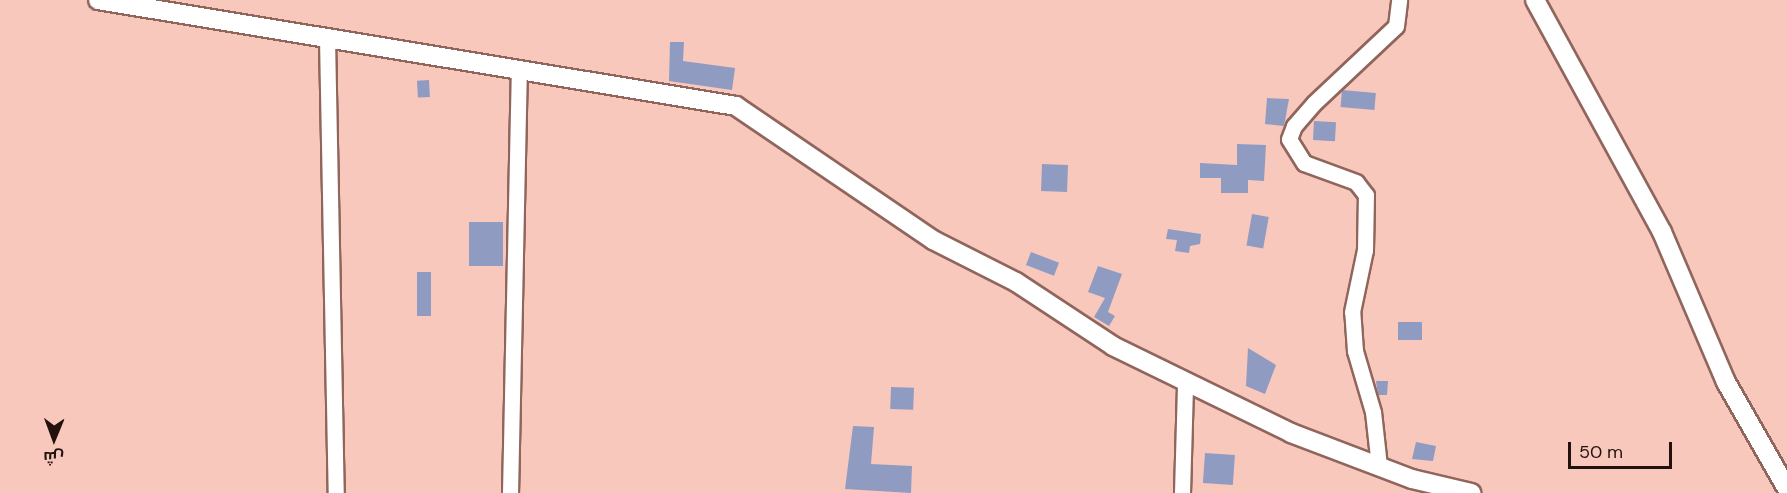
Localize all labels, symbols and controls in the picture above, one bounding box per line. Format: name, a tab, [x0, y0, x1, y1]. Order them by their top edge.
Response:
north arrow	[24, 409, 84, 469]
scale bar	[1571, 430, 1674, 468]
text: 50 m	[1579, 440, 1623, 464]
text: ش	[43, 447, 64, 468]

